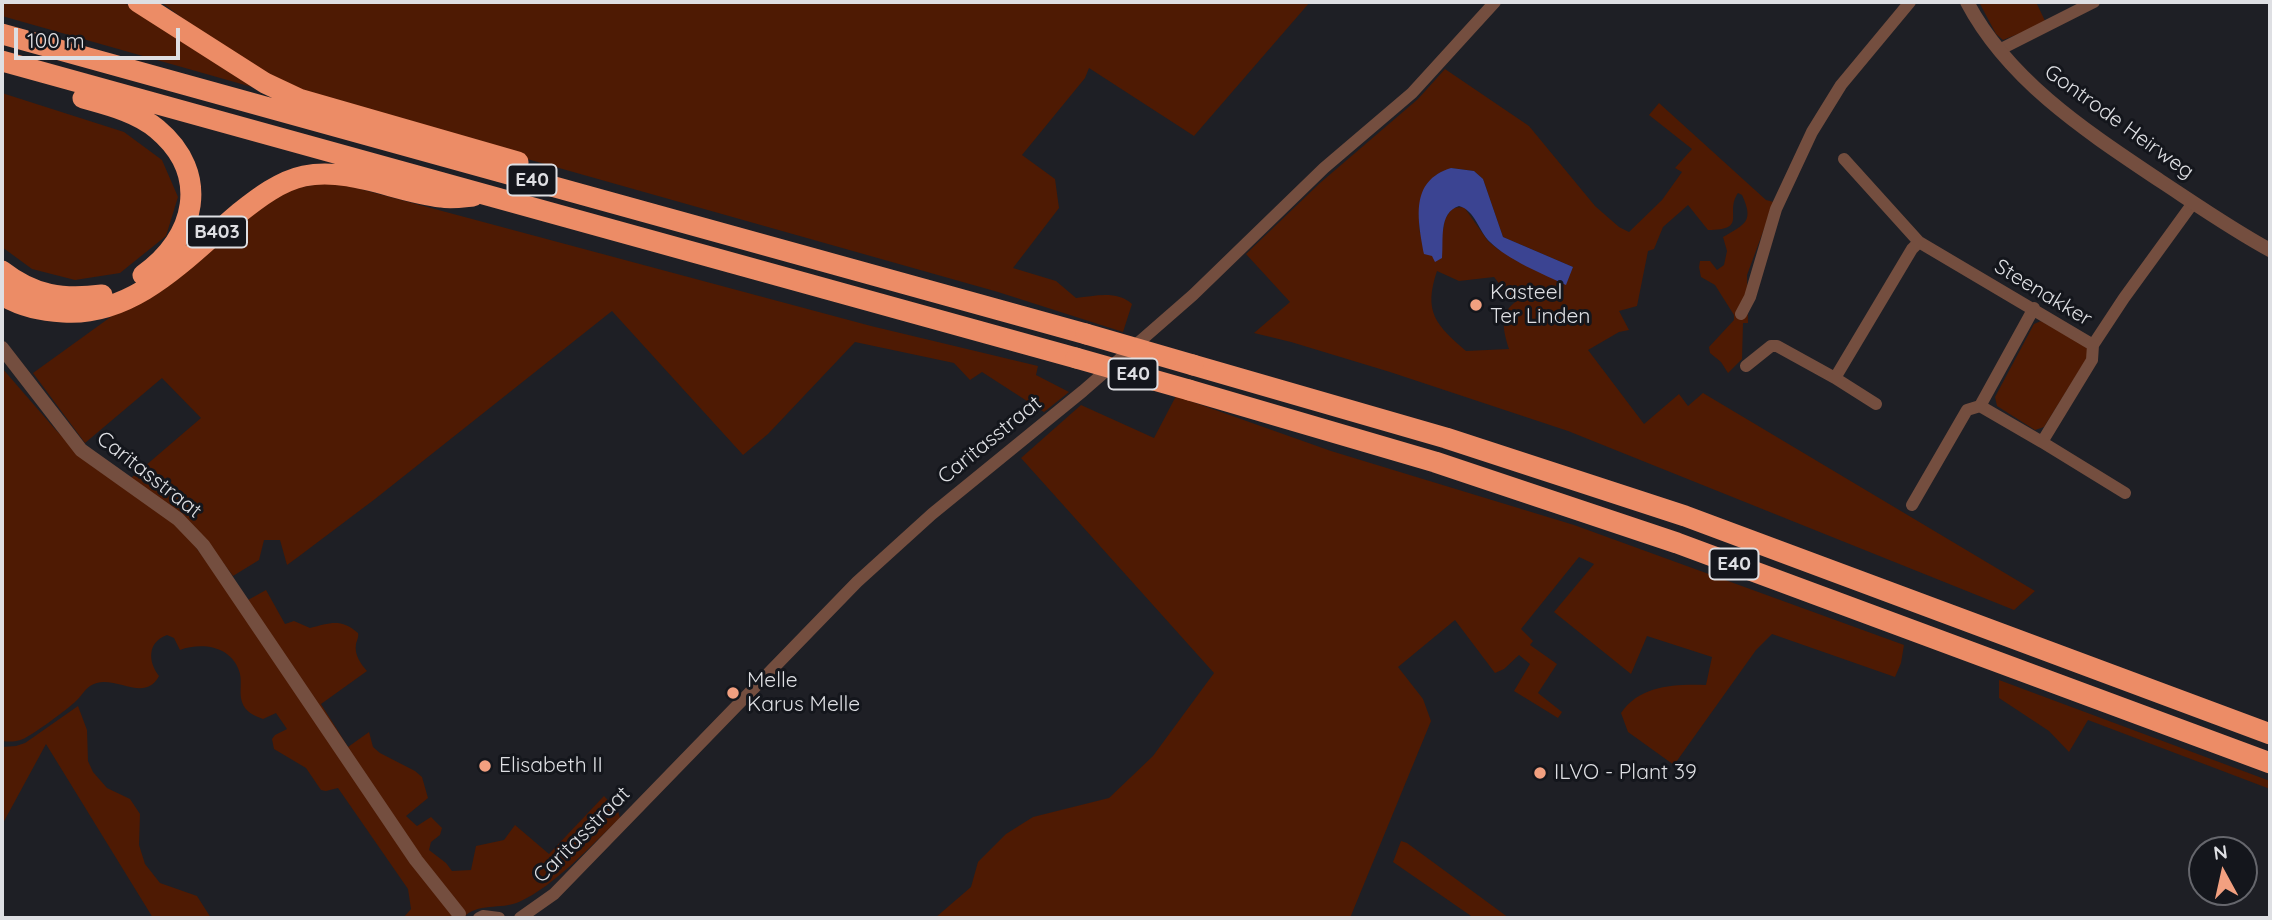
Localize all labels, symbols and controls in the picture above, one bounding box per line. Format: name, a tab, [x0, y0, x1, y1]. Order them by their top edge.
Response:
scale bar	[18, 14, 184, 58]
text: 100 m	[27, 27, 85, 53]
street label: Gontrode Heirweg	[2039, 59, 2199, 185]
road number: E40	[508, 164, 556, 196]
road number: B403	[187, 216, 247, 248]
street label: Steenakker	[1990, 254, 2096, 332]
place label: Kasteel Ter Linden	[1490, 280, 1590, 330]
marker: Kasteel Ter Linden	[1468, 297, 1484, 313]
road number: E40	[1108, 358, 1158, 390]
street label: Caritasstraat	[933, 390, 1047, 490]
street label: Caritasstraat	[91, 426, 207, 524]
road number: E40	[1710, 548, 1758, 580]
place label: Melle Karus Melle	[747, 668, 860, 718]
marker: Melle Karus Melle	[725, 685, 741, 701]
place label: Elisabeth II	[499, 753, 603, 779]
marker: Elisabeth II	[477, 758, 493, 774]
place label: ILVO - Plant 39	[1554, 760, 1697, 786]
marker: ILVO - Plant 39	[1532, 765, 1548, 781]
street label: Caritasstraat	[528, 781, 636, 889]
north arrow	[2188, 836, 2258, 906]
text: N	[2212, 839, 2229, 865]

